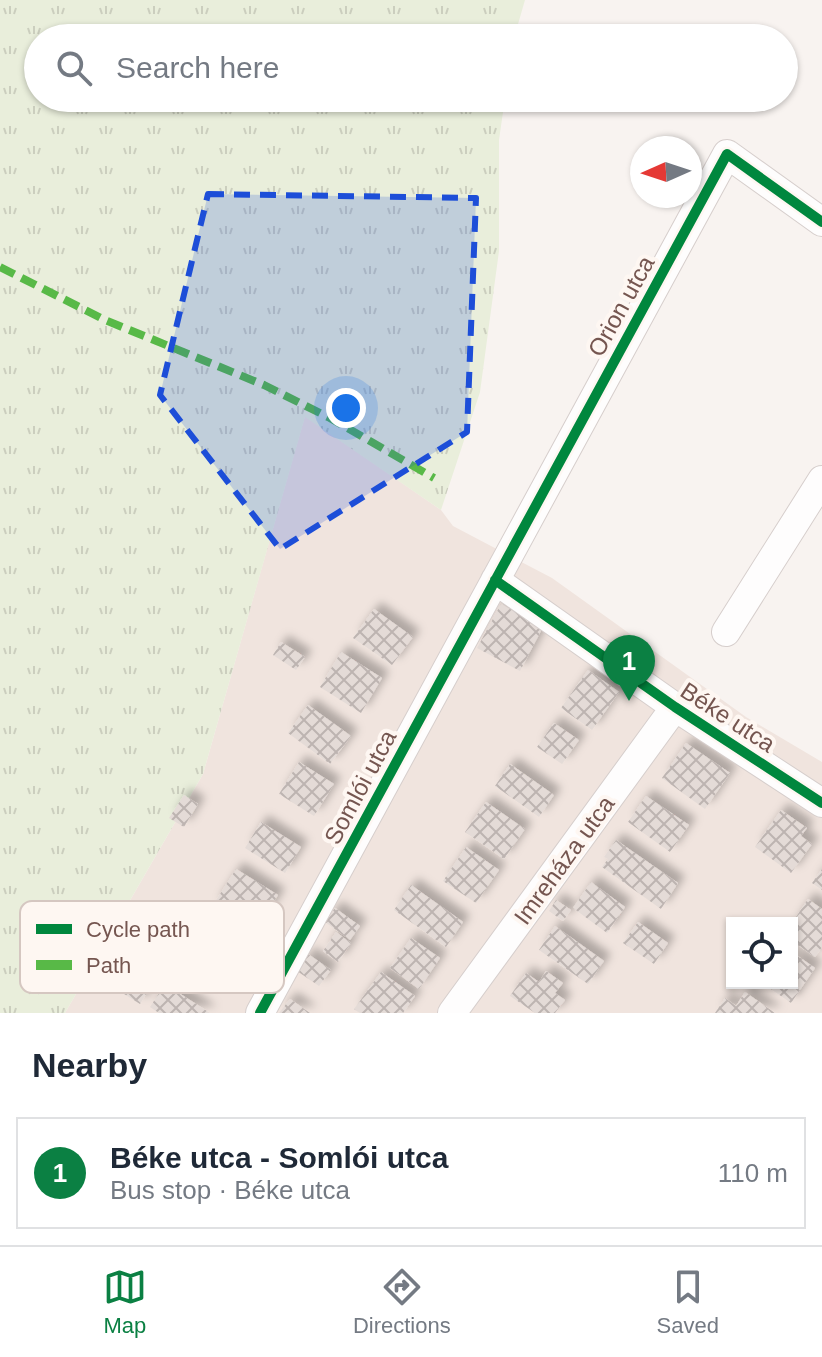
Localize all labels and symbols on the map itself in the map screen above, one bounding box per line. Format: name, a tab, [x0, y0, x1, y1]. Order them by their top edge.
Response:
north arrow	[630, 136, 702, 208]
street label: Orion utca	[582, 250, 660, 361]
your location	[326, 388, 366, 428]
pin: 1	[603, 635, 655, 701]
street label: Béke utca	[676, 677, 781, 758]
street label: Somlói utca	[319, 725, 402, 849]
street label: Imreháza utca	[508, 790, 620, 929]
legend	[20, 901, 284, 993]
text: Cycle path	[86, 917, 190, 942]
text: Path	[86, 953, 131, 978]

